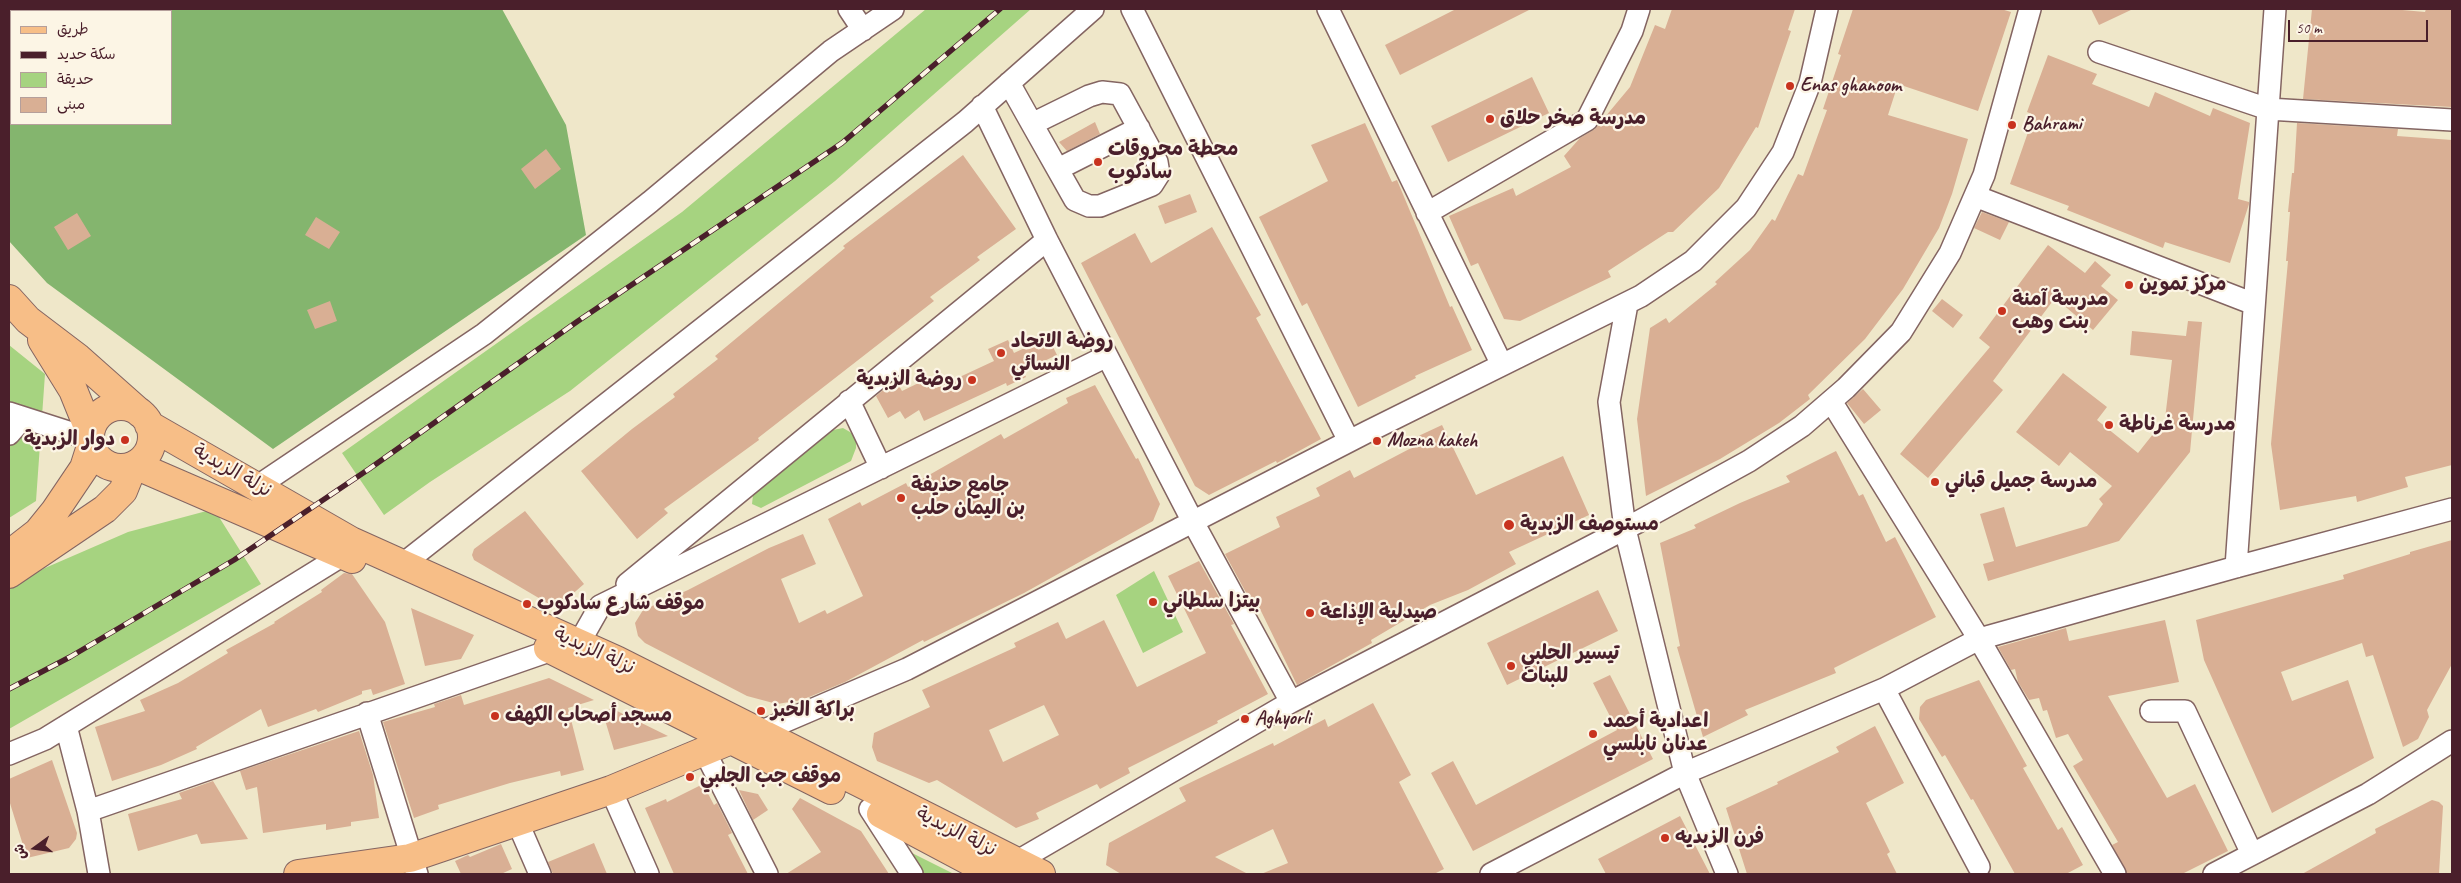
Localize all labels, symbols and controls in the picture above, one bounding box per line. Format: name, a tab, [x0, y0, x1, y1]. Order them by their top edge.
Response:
legend	[10, 10, 172, 125]
scale bar	[2291, 10, 2431, 42]
text: 50 m	[2296, 19, 2322, 38]
text: طريق	[57, 20, 89, 39]
text: سكة حديد	[57, 45, 116, 64]
text: حديقة	[57, 70, 94, 89]
place label: Enas ghanoom	[1800, 74, 1901, 98]
marker: Enas ghanoom	[1784, 80, 1796, 92]
text: مبنى	[57, 95, 85, 114]
place label: مدرسة صخر حلاق	[1500, 107, 1646, 131]
marker: مدرسة صخر حلاق	[1484, 113, 1496, 125]
place label: Bahrami	[2022, 113, 2082, 137]
marker: Bahrami	[2006, 119, 2018, 131]
place label: محطة محروقات سادكوب	[1108, 138, 1238, 185]
marker: محطة محروقات سادكوب	[1092, 156, 1104, 168]
place label: مركز تموين	[2139, 273, 2226, 297]
marker: مركز تموين	[2123, 279, 2135, 291]
place label: مدرسة آمنة بنت وهب	[2012, 288, 2109, 335]
marker: مدرسة آمنة بنت وهب	[1996, 305, 2008, 317]
place label: روضة الاتحاد النسائي	[1011, 330, 1113, 377]
marker: روضة الاتحاد النسائي	[995, 347, 1007, 359]
place label: روضة الزبدية	[856, 368, 962, 392]
marker: روضة الزبدية	[966, 374, 978, 386]
place label: مدرسة غرناطة	[2119, 413, 2236, 437]
marker: مدرسة غرناطة	[2103, 419, 2115, 431]
place label: دوار الزبدية	[24, 428, 115, 452]
place label: Mozna kakeh	[1387, 429, 1477, 453]
marker: دوار الزبدية	[119, 434, 131, 446]
marker: Mozna kakeh	[1371, 435, 1383, 447]
street label: نزلة الزبدية	[188, 439, 276, 503]
place label: مدرسة جميل قباني	[1945, 470, 2097, 494]
place label: جامع حذيفة بن اليمان حلب	[911, 474, 1025, 521]
marker: مدرسة جميل قباني	[1929, 476, 1941, 488]
marker: جامع حذيفة بن اليمان حلب	[895, 492, 907, 504]
place label: مستوصف الزبدية	[1520, 513, 1659, 537]
marker: مستوصف الزبدية	[1502, 518, 1516, 532]
place label: بيتزا سلطاني	[1163, 590, 1260, 614]
place label: موقف شارع سادكوب	[537, 592, 705, 616]
marker: بيتزا سلطاني	[1147, 596, 1159, 608]
marker: موقف شارع سادكوب	[521, 598, 533, 610]
place label: صيدلية الإذاعة	[1320, 601, 1437, 625]
marker: صيدلية الإذاعة	[1304, 607, 1316, 619]
street label: نزلة الزبدية	[550, 622, 638, 680]
place label: تيسير الحلبي للبنات	[1521, 642, 1619, 689]
marker: تيسير الحلبي للبنات	[1505, 660, 1517, 672]
place label: براكة الخبز	[771, 699, 855, 723]
place label: مسجد أصحاب الكهف	[505, 704, 672, 728]
marker: براكة الخبز	[755, 705, 767, 717]
place label: Aghyorli	[1255, 707, 1310, 731]
marker: مسجد أصحاب الكهف	[489, 710, 501, 722]
place label: اعدادية أحمد عدنان نابلسي	[1603, 710, 1709, 757]
marker: Aghyorli	[1239, 713, 1251, 725]
marker: اعدادية أحمد عدنان نابلسي	[1587, 728, 1599, 740]
place label: موقف جب الجلبي	[700, 765, 841, 789]
marker: موقف جب الجلبي	[684, 771, 696, 783]
street label: نزلة الزبدية	[912, 802, 1000, 862]
north arrow	[10, 823, 60, 873]
place label: فرن الزبديه	[1675, 826, 1764, 850]
marker: فرن الزبديه	[1659, 832, 1671, 844]
text: ش	[10, 842, 30, 861]

